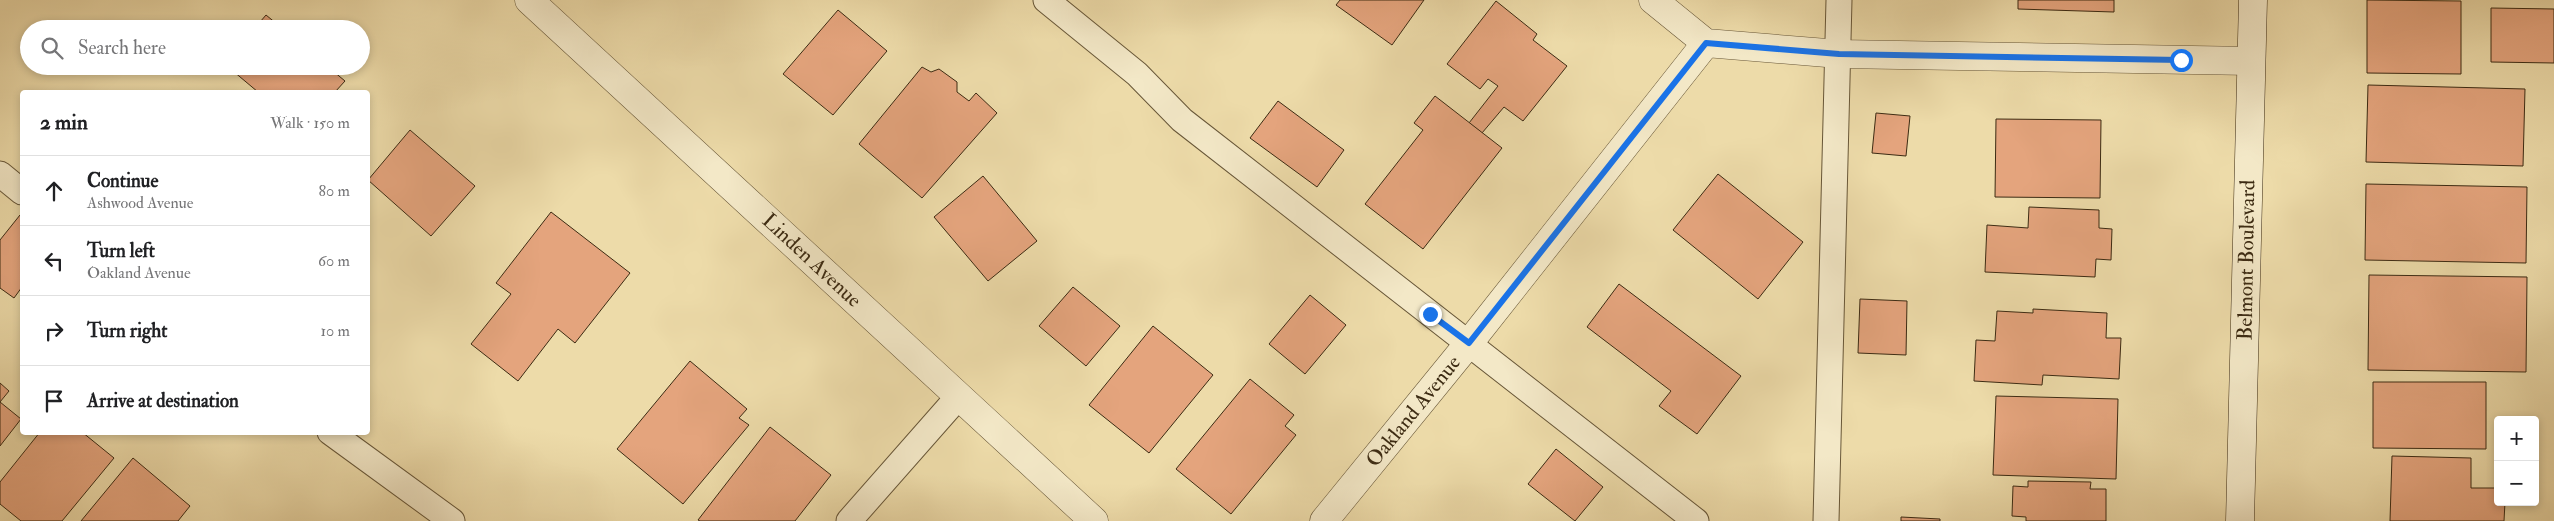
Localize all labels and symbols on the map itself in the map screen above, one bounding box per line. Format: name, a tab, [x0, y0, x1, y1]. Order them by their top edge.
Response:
route start	[2170, 49, 2193, 72]
street label: Belmont Boulevard	[2232, 179, 2261, 341]
street label: Linden Avenue	[756, 207, 867, 314]
route end	[1419, 303, 1442, 326]
street label: Oakland Avenue	[1360, 350, 1467, 473]

